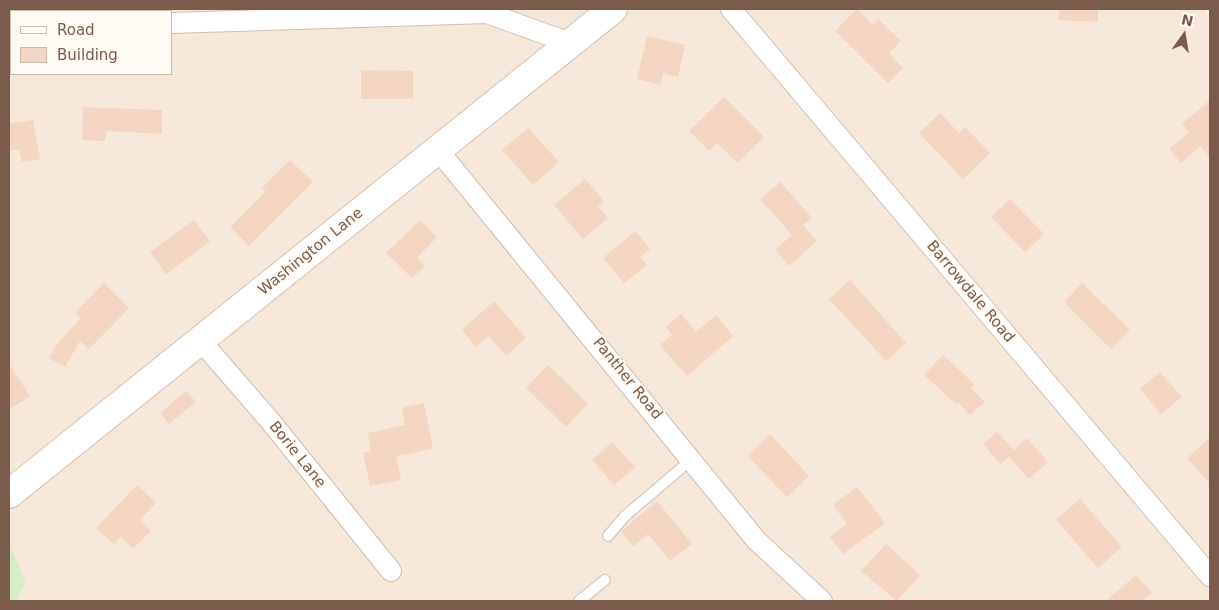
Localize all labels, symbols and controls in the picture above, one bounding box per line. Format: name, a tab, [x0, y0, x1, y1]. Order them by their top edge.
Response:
legend	[10, 10, 172, 75]
north arrow	[1159, 10, 1209, 60]
text: N	[1180, 11, 1195, 29]
text: Road	[57, 21, 95, 39]
text: Building	[57, 46, 118, 64]
street label: Washington Lane	[255, 204, 367, 300]
street label: Barrowdale Road	[922, 238, 1018, 346]
street label: Panther Road	[588, 334, 666, 424]
street label: Borie Lane	[265, 418, 329, 492]

